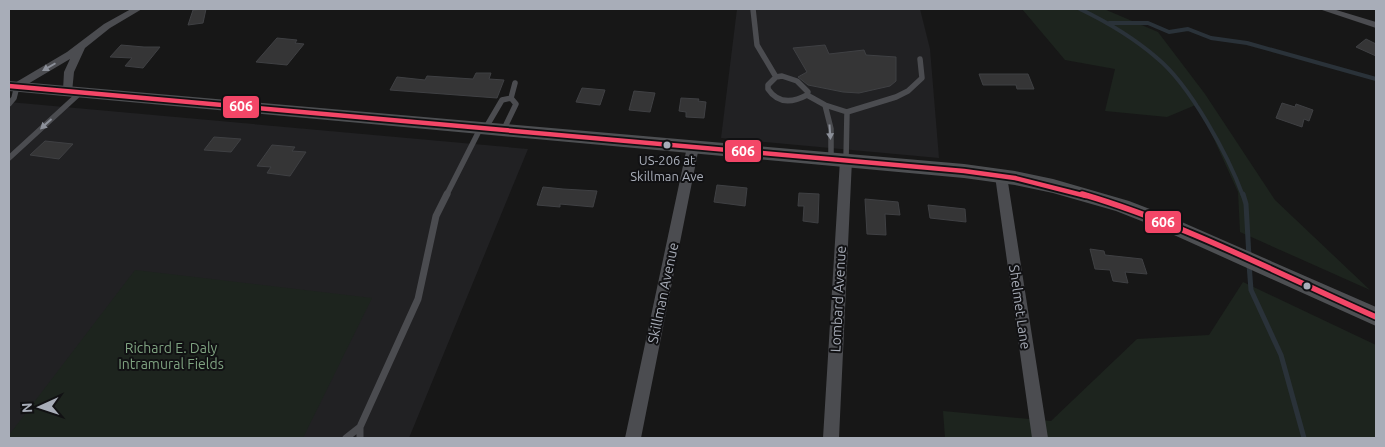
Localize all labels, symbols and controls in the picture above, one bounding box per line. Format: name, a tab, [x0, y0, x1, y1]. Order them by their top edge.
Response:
one-way arrow	[43, 62, 56, 71]
line badge: 606	[222, 95, 260, 119]
text: 606	[229, 98, 253, 114]
one-way arrow	[40, 118, 52, 130]
one-way arrow	[827, 125, 835, 141]
line badge: 606	[724, 139, 762, 163]
marker: US-206 at Skillman Ave	[662, 140, 672, 150]
text: 606	[731, 143, 755, 159]
place label: US-206 at Skillman Ave	[630, 153, 704, 183]
line badge: 606	[1144, 210, 1182, 234]
text: 606	[1151, 214, 1175, 230]
street label: Skillman Avenue	[644, 241, 682, 345]
street label: Lombard Avenue	[827, 245, 849, 353]
street label: Shelmet Lane	[1006, 264, 1034, 350]
unlabelled marker	[1302, 281, 1312, 291]
park label: Richard E. Daly Intramural Fields	[118, 340, 224, 372]
north arrow	[15, 382, 65, 432]
text: N	[19, 402, 35, 413]

